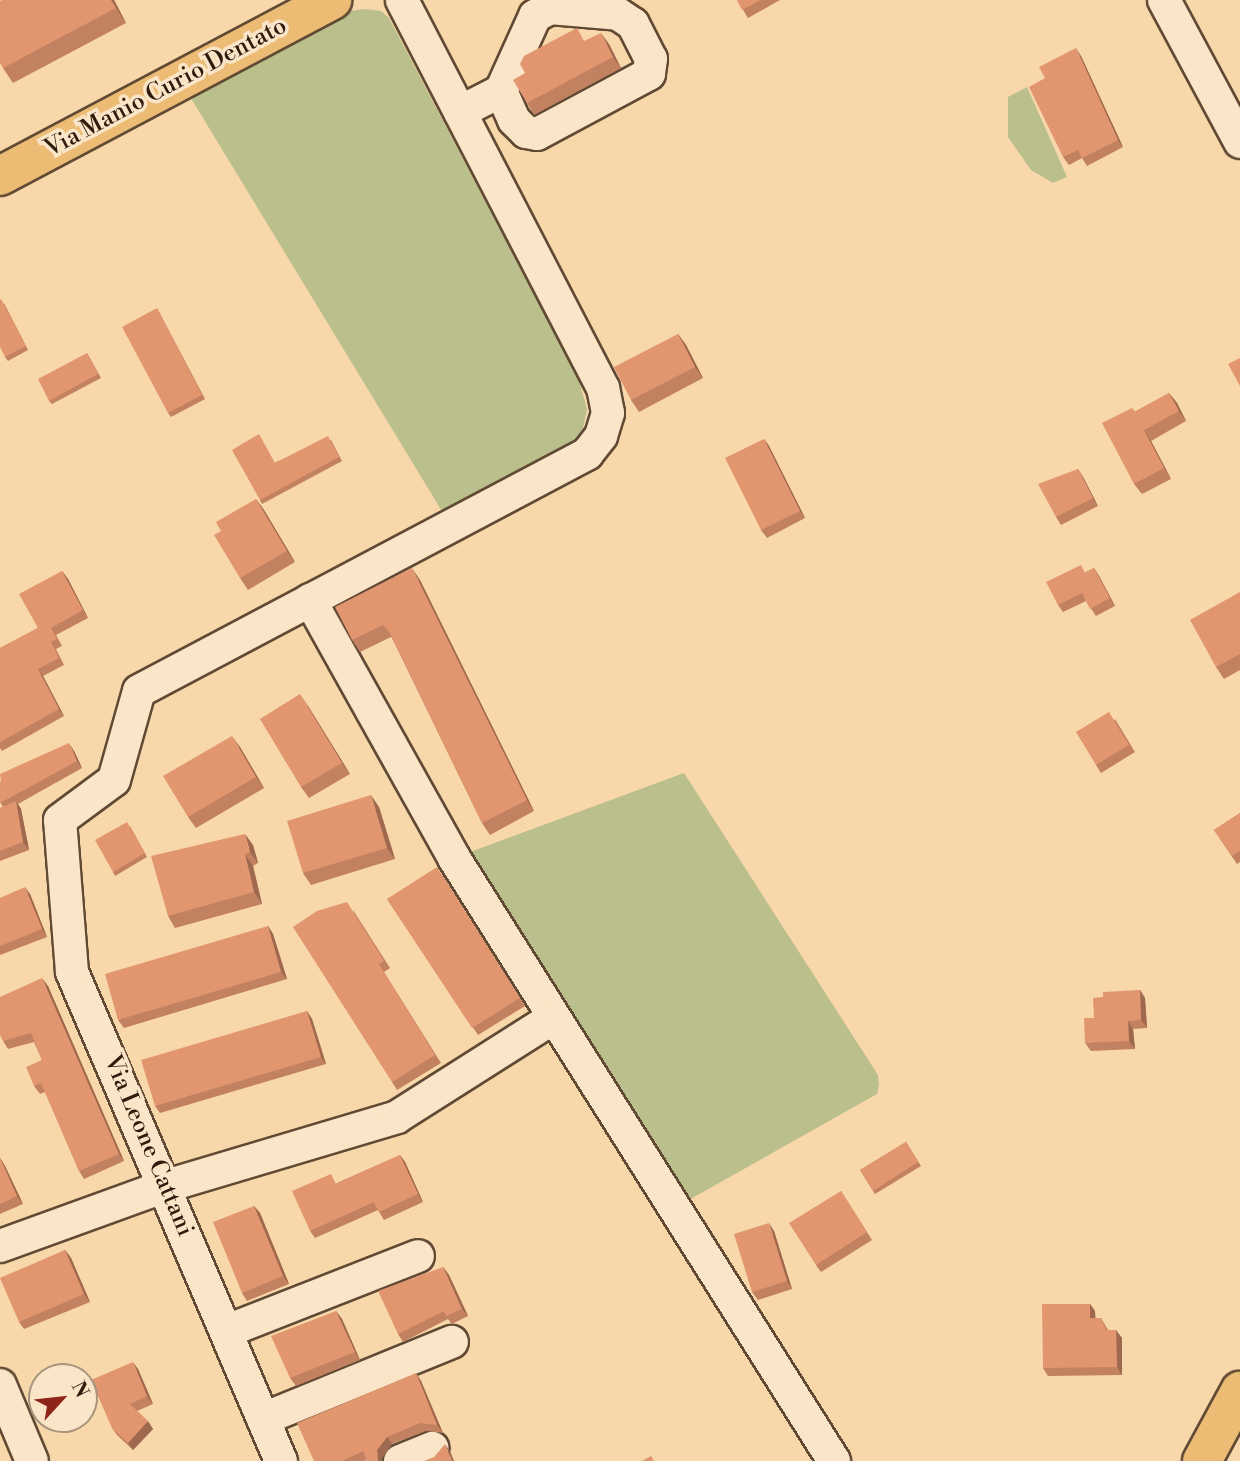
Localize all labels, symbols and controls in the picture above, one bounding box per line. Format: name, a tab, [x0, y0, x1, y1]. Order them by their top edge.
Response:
street label: Via Manio Curio Dentato	[40, 12, 292, 164]
street label: Via Leone Cattani	[97, 1051, 199, 1241]
north arrow	[28, 1363, 98, 1433]
text: N	[66, 1377, 94, 1402]

